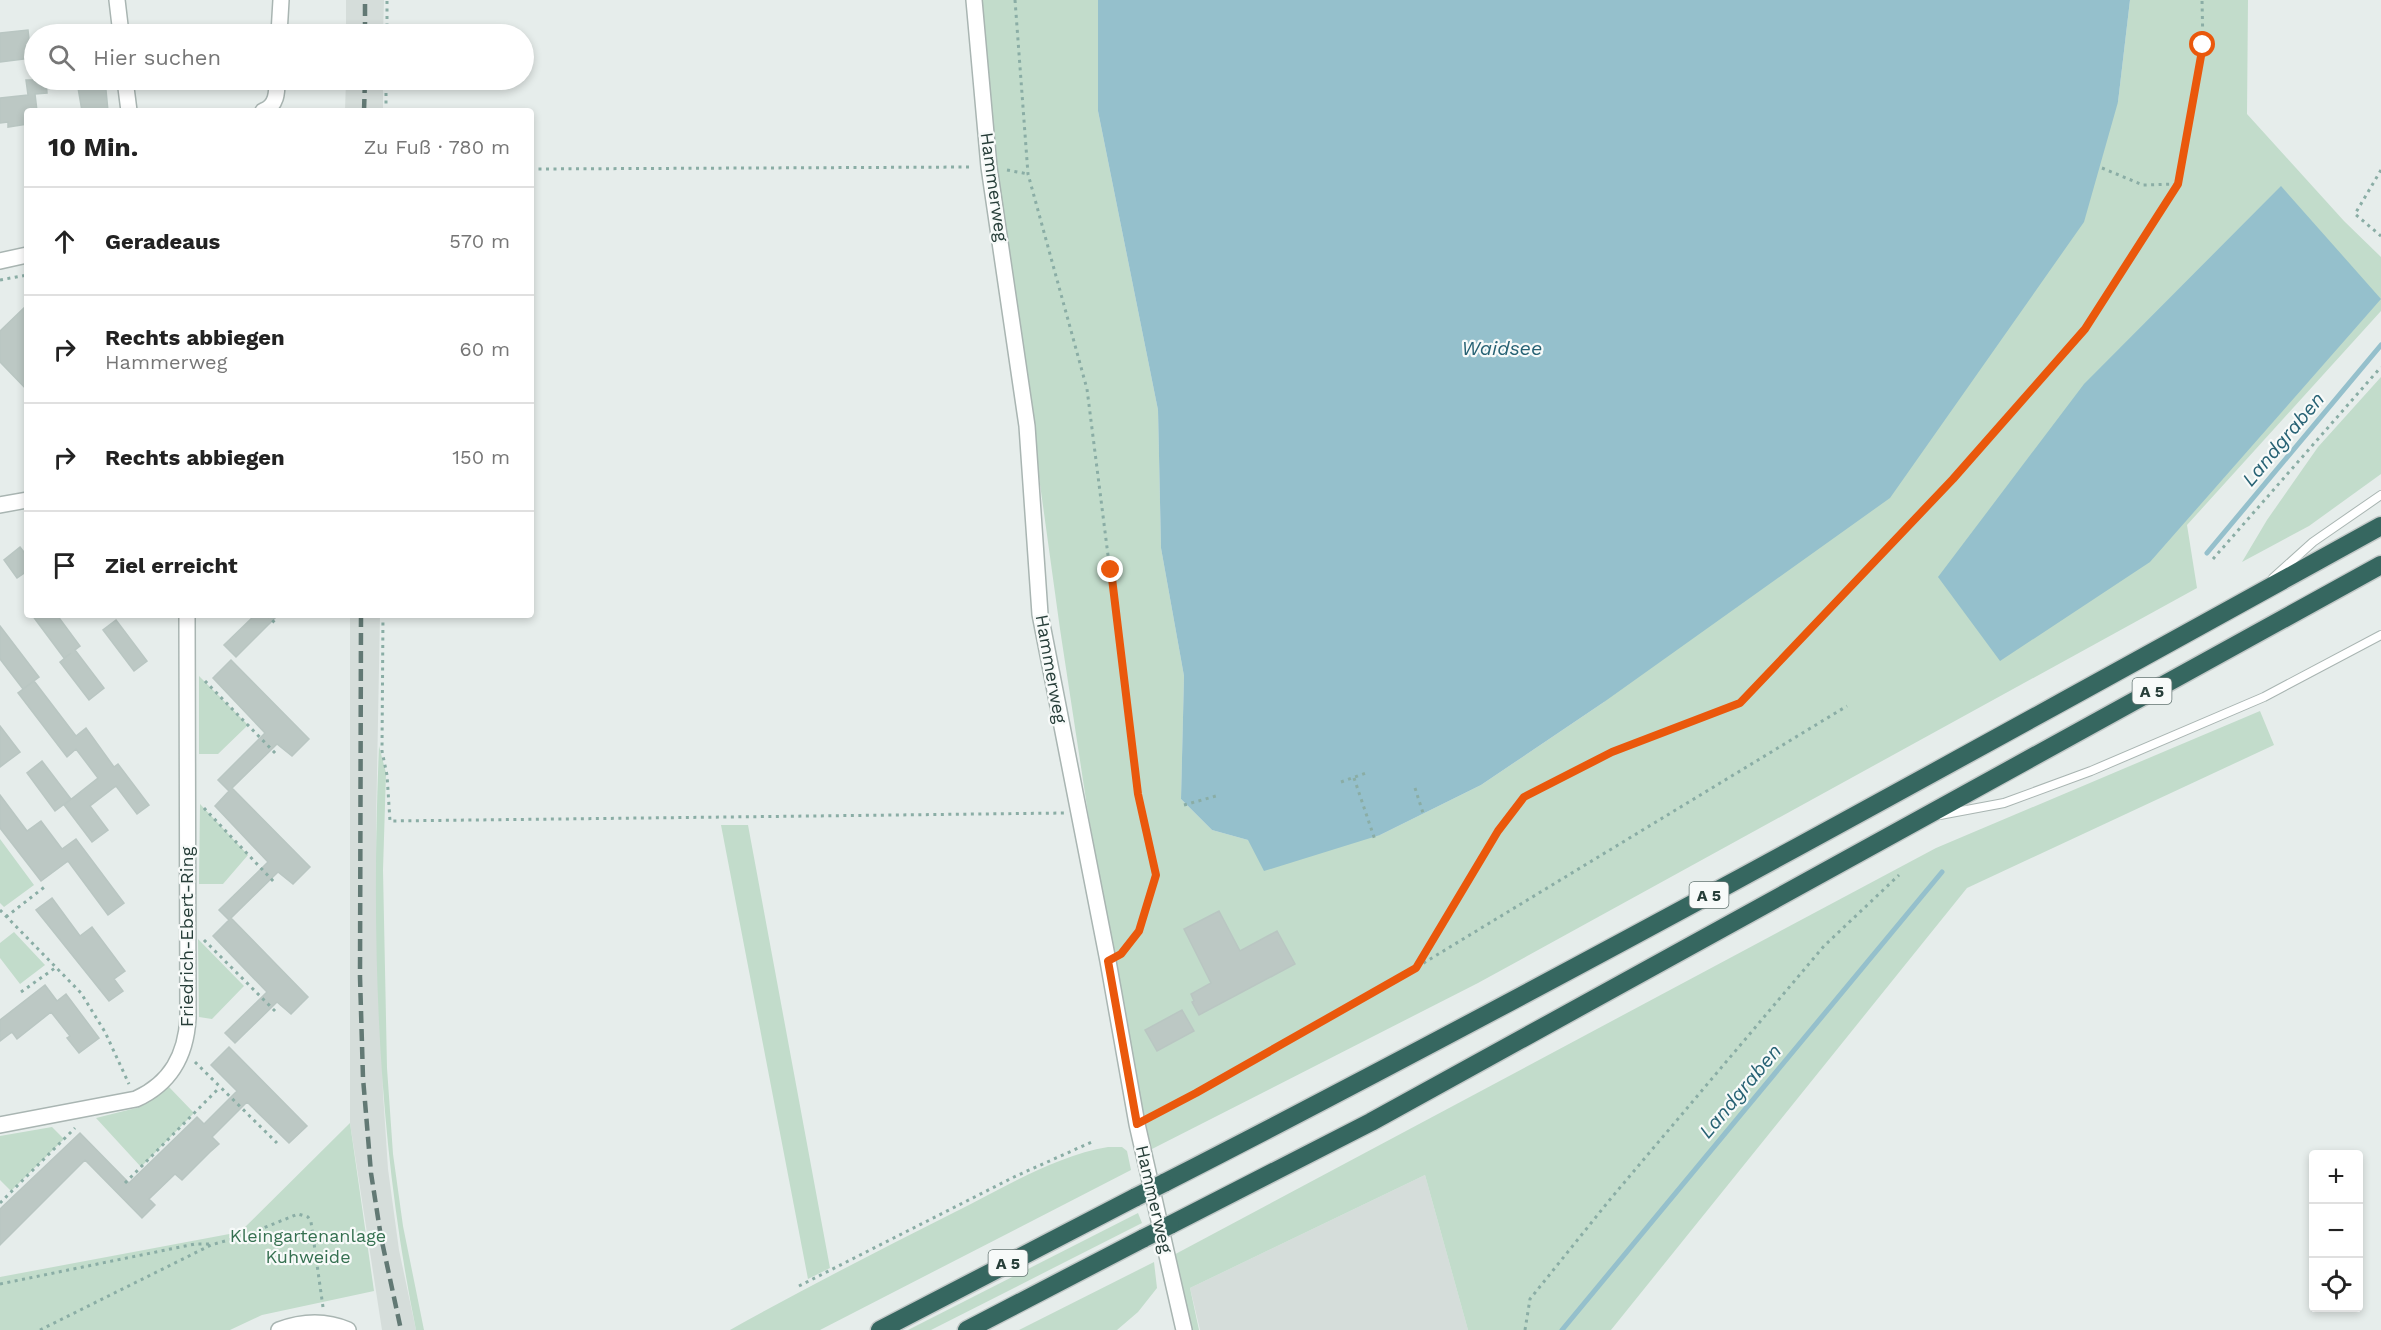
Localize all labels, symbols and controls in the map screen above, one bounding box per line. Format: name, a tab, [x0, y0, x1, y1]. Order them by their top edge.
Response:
search box	[24, 24, 534, 90]
route start	[2189, 31, 2215, 57]
icon: search	[45, 41, 78, 74]
text: Hier suchen	[93, 45, 221, 70]
street label: Hammerweg	[976, 131, 1013, 243]
text: 10 Min.	[48, 132, 138, 162]
text: Zu Fuß · 780 m	[364, 135, 510, 159]
icon: ahead	[48, 225, 81, 258]
text: Geradeaus	[105, 229, 220, 254]
text: 570 m	[449, 229, 510, 253]
text: Rechts abbiegen	[105, 325, 285, 350]
icon: right	[48, 333, 81, 366]
water label: Waidsee	[1462, 336, 1542, 360]
text: 60 m	[460, 337, 510, 361]
text: Hammerweg	[105, 350, 227, 374]
water label: Landgraben	[2237, 387, 2329, 491]
icon: right	[48, 441, 81, 474]
text: Rechts abbiegen	[105, 445, 285, 470]
text: 150 m	[452, 445, 510, 469]
icon: arrive	[48, 549, 81, 582]
text: Ziel erreicht	[105, 553, 238, 578]
route end	[1097, 556, 1123, 582]
street label: Hammerweg	[1032, 613, 1071, 725]
road number: A 5	[2132, 678, 2172, 704]
street label: Friedrich-Ebert-Ring	[176, 846, 197, 1027]
road number: A 5	[1690, 882, 1728, 908]
water label: Landgraben	[1694, 1039, 1786, 1143]
street label: Hammerweg	[1132, 1143, 1177, 1255]
map controls	[2309, 1150, 2363, 1312]
button: +	[2309, 1150, 2363, 1204]
button: −	[2309, 1204, 2363, 1258]
park label: Kleingartenanlage Kuhweide	[230, 1225, 386, 1267]
road number: A 5	[988, 1250, 1028, 1276]
button: locate	[2309, 1258, 2363, 1312]

